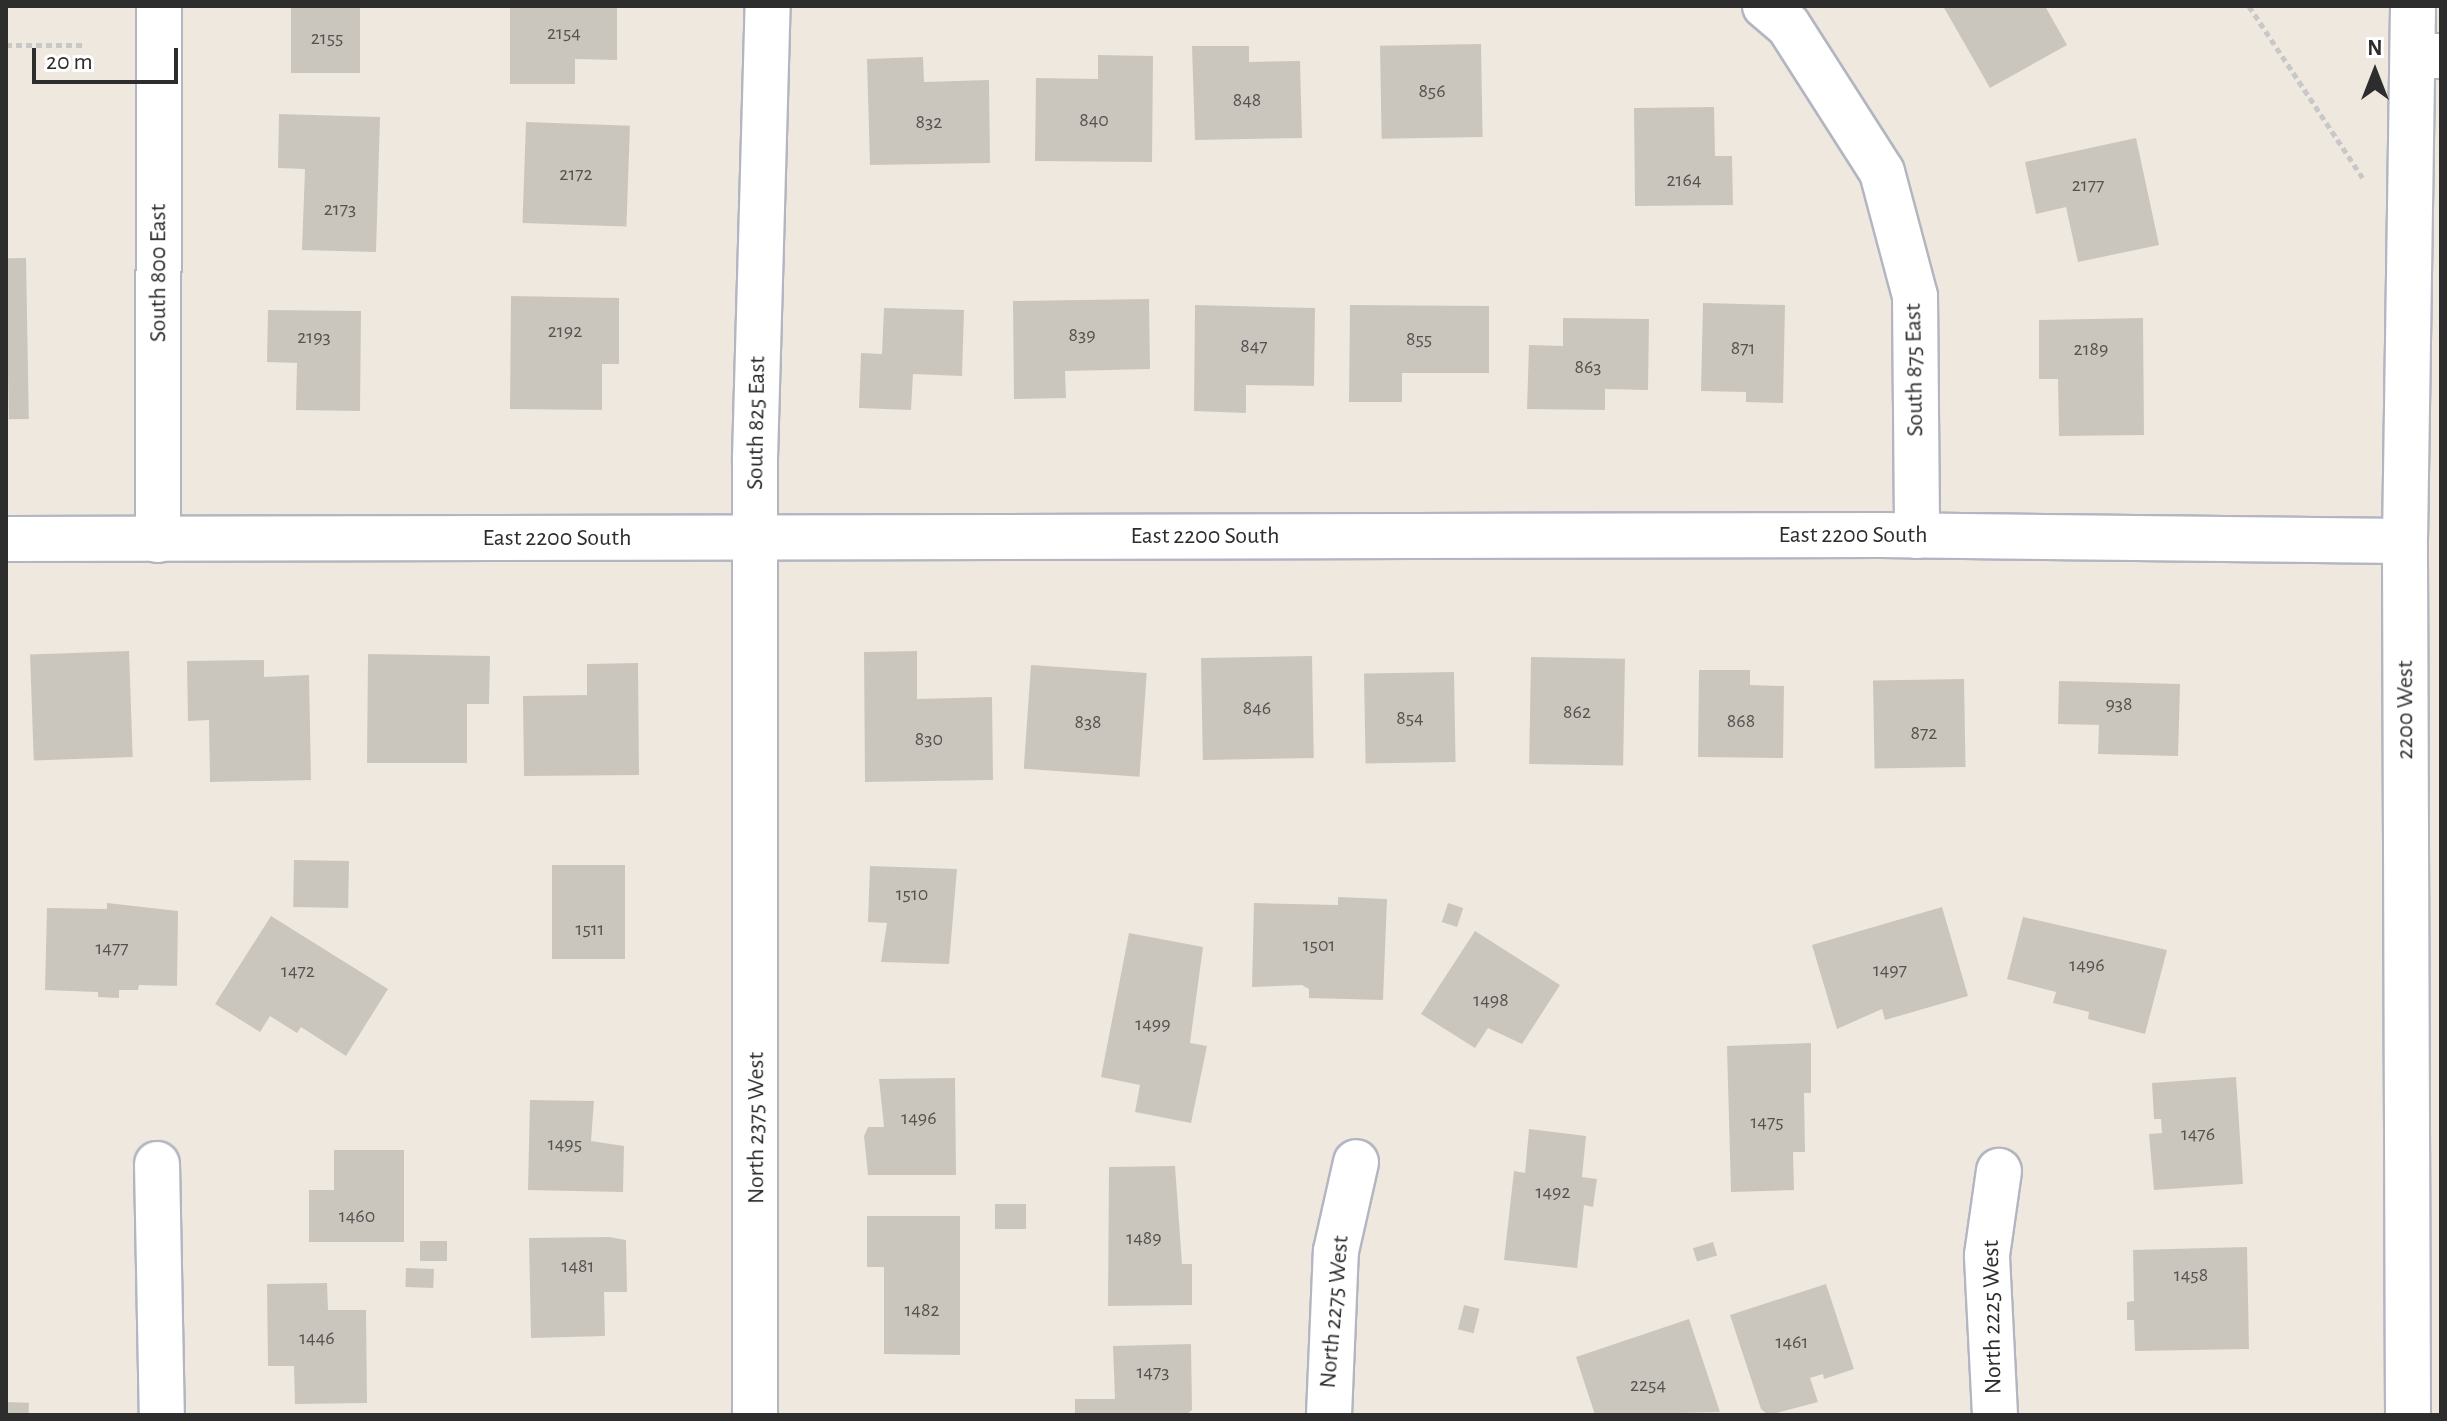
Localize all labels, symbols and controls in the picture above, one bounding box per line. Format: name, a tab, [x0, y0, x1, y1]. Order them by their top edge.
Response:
house number: 2154	[547, 21, 581, 45]
house number: 2155	[311, 26, 343, 50]
scale bar	[36, 32, 182, 82]
north arrow	[2335, 32, 2415, 112]
text: N	[2367, 37, 2383, 59]
text: 20 m	[46, 50, 93, 74]
house number: 856	[1418, 79, 1446, 103]
house number: 848	[1233, 88, 1261, 112]
house number: 840	[1079, 108, 1109, 132]
house number: 832	[916, 110, 942, 134]
house number: 2172	[559, 162, 593, 186]
house number: 2164	[1667, 168, 1701, 192]
house number: 2177	[2072, 173, 2104, 197]
house number: 2173	[324, 197, 356, 221]
street label: South 800 East	[145, 204, 173, 342]
street label: South 875 East	[1899, 303, 1931, 437]
house number: 2192	[548, 319, 582, 343]
house number: 839	[1068, 323, 1096, 347]
house number: 2193	[297, 325, 331, 349]
house number: 855	[1406, 327, 1432, 351]
house number: 847	[1240, 334, 1268, 358]
house number: 871	[1731, 336, 1755, 360]
house number: 2189	[2074, 337, 2108, 361]
house number: 863	[1574, 355, 1602, 379]
street label: South 825 East	[741, 356, 773, 490]
street label: East 2200 South	[1779, 522, 1927, 550]
street label: East 2200 South	[1131, 523, 1279, 551]
street label: East 2200 South	[483, 525, 631, 553]
street label: 2200 West	[2392, 660, 2420, 760]
house number: 938	[2105, 692, 2133, 716]
house number: 846	[1243, 696, 1271, 720]
house number: 862	[1563, 700, 1591, 724]
house number: 854	[1396, 706, 1424, 730]
house number: 868	[1727, 709, 1755, 733]
house number: 838	[1074, 710, 1102, 734]
house number: 872	[1911, 721, 1937, 745]
house number: 830	[915, 727, 943, 751]
house number: 1510	[896, 882, 928, 906]
house number: 1511	[576, 917, 604, 941]
house number: 1501	[1303, 933, 1335, 957]
house number: 1477	[95, 936, 129, 960]
house number: 1496	[2069, 953, 2105, 977]
house number: 1497	[1873, 958, 1907, 982]
house number: 1472	[281, 959, 315, 983]
house number: 1498	[1473, 988, 1509, 1012]
house number: 1499	[1135, 1012, 1171, 1036]
street label: North 2375 West	[743, 1052, 771, 1204]
house number: 1496	[901, 1106, 937, 1130]
house number: 1475	[1750, 1110, 1784, 1134]
house number: 1476	[2181, 1122, 2215, 1146]
house number: 1495	[548, 1132, 582, 1156]
house number: 1492	[1536, 1180, 1570, 1204]
house number: 1460	[339, 1204, 375, 1228]
house number: 1489	[1126, 1226, 1162, 1250]
street label: North 2275 West	[1314, 1234, 1356, 1390]
street label: North 2225 West	[1977, 1240, 2009, 1394]
house number: 1481	[562, 1254, 594, 1278]
house number: 1458	[2174, 1263, 2208, 1287]
house number: 1482	[904, 1298, 940, 1322]
house number: 1446	[299, 1326, 335, 1350]
house number: 1461	[1776, 1330, 1808, 1354]
house number: 1473	[1136, 1360, 1170, 1384]
house number: 2254	[1630, 1373, 1666, 1397]

